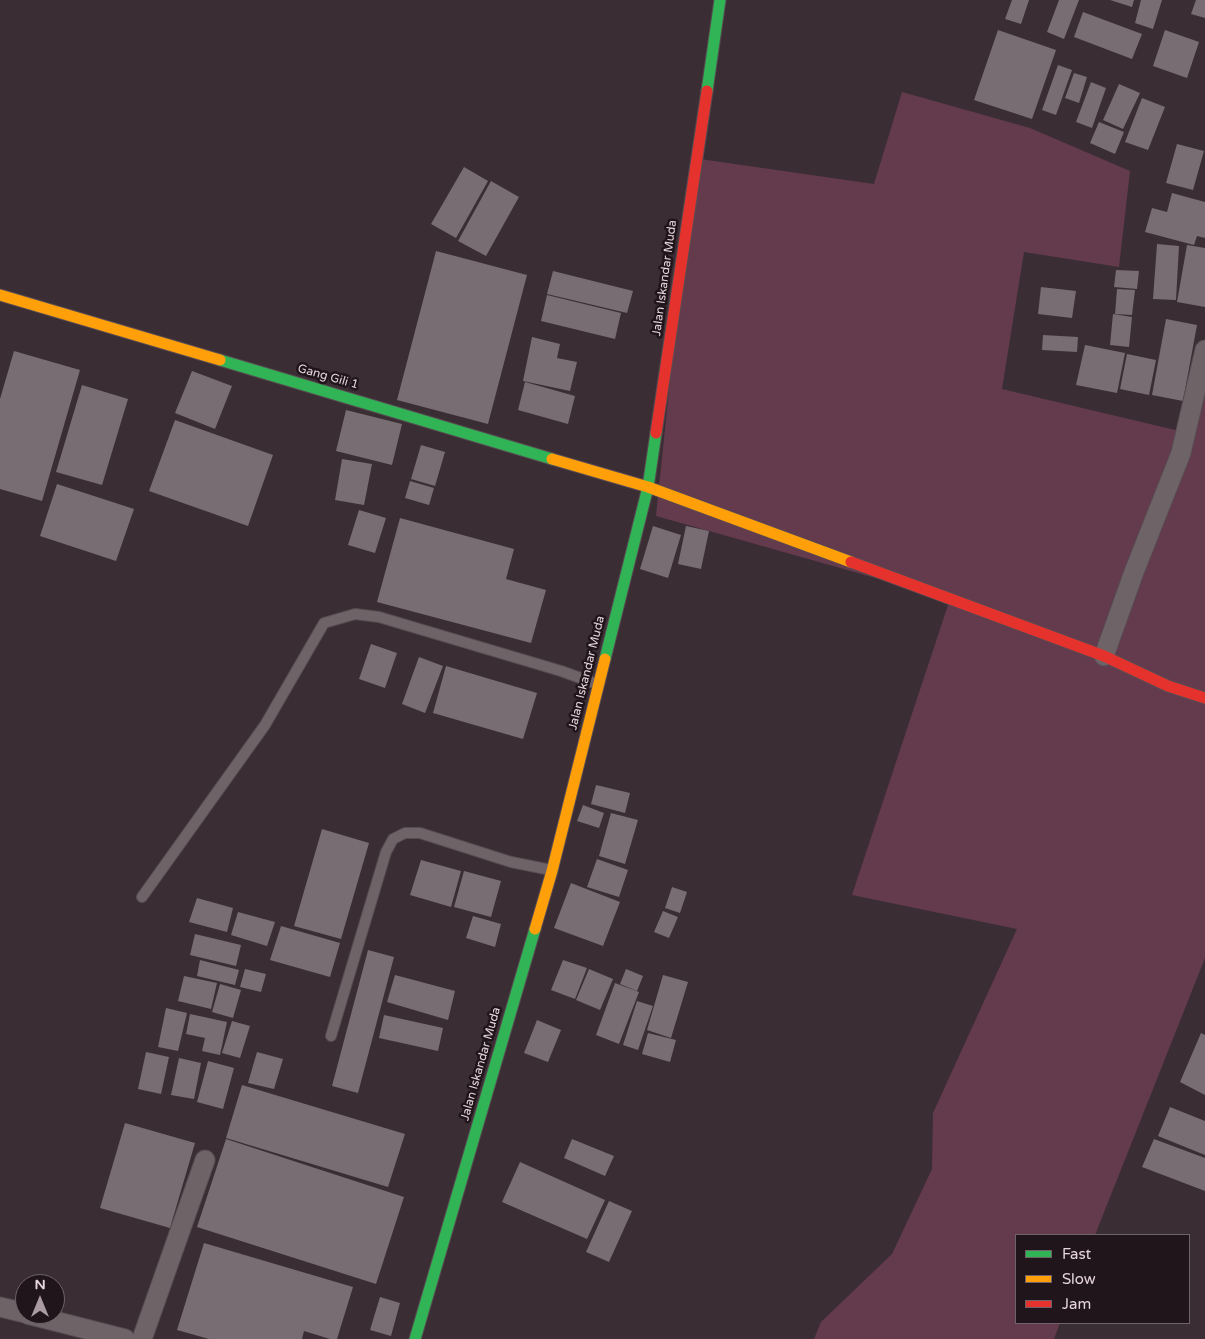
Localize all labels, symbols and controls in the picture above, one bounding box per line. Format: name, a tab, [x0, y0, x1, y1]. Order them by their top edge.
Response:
street label: Jalan Iskandar Muda	[650, 219, 680, 337]
street label: Gang Gili 1	[296, 361, 360, 393]
street label: Jalan Iskandar Muda	[566, 614, 608, 732]
street label: Jalan Iskandar Muda	[458, 1006, 504, 1122]
legend	[1015, 1234, 1190, 1324]
text: Fast	[1062, 1245, 1091, 1263]
text: Slow	[1062, 1270, 1096, 1288]
north arrow	[15, 1274, 65, 1324]
text: N	[34, 1276, 46, 1293]
text: Jam	[1062, 1295, 1091, 1313]

